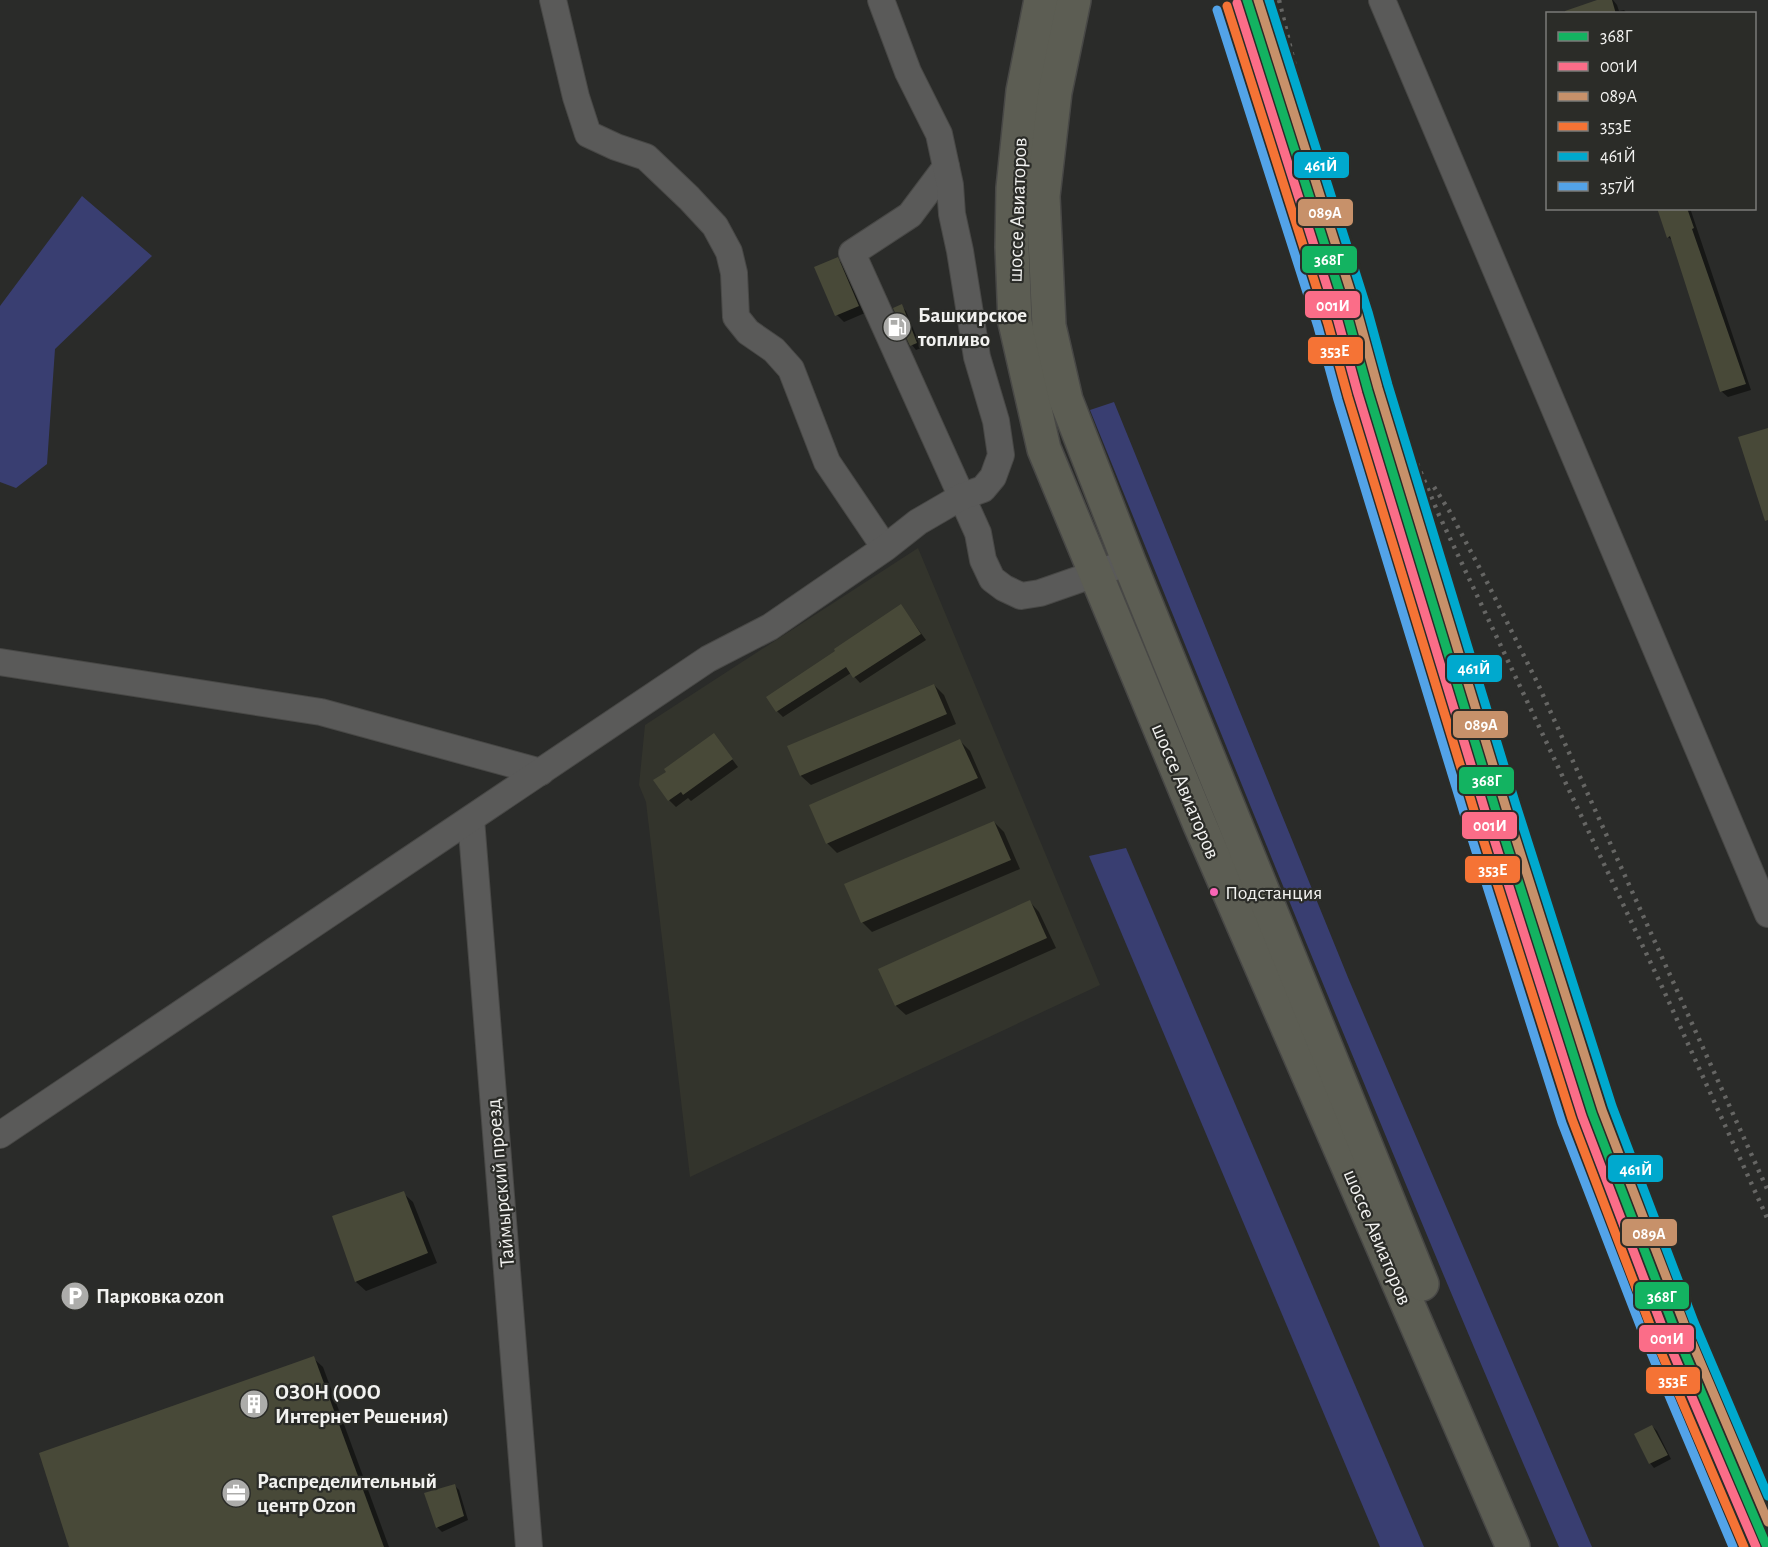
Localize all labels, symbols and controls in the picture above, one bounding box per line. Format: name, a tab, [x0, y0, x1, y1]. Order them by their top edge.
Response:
legend	[1546, 12, 1756, 210]
text: 368Г	[1600, 28, 1633, 46]
text: 001И	[1600, 58, 1638, 76]
text: 089А	[1600, 88, 1637, 106]
text: 353Е	[1600, 118, 1632, 136]
street label: шоссе Авиаторов	[1004, 137, 1031, 283]
text: 461Й	[1600, 146, 1636, 166]
line badge: 461Й	[1293, 151, 1350, 179]
text: 461Й	[1305, 157, 1337, 174]
text: 357Й	[1600, 176, 1635, 196]
line badge: 089А	[1297, 198, 1354, 227]
text: 089А	[1308, 205, 1342, 221]
line badge: 368Г	[1301, 245, 1358, 274]
text: 368Г	[1314, 252, 1345, 268]
line badge: 001И	[1304, 290, 1361, 319]
text: 001И	[1316, 298, 1350, 314]
place label: Башкирское топливо	[917, 305, 1027, 350]
fuel station icon: Башкирское топливо	[881, 311, 913, 343]
line badge: 353Е	[1307, 336, 1364, 365]
text: 353Е	[1320, 343, 1350, 359]
line badge: 461Й	[1446, 654, 1503, 683]
text: 461Й	[1458, 660, 1490, 677]
line badge: 089А	[1452, 710, 1509, 739]
text: 089А	[1464, 717, 1498, 733]
street label: шоссе Авиаторов	[1148, 720, 1224, 862]
line badge: 368Г	[1458, 766, 1515, 795]
text: 368Г	[1472, 773, 1503, 789]
line badge: 001И	[1461, 811, 1518, 840]
text: 001И	[1473, 818, 1507, 834]
line badge: 353Е	[1464, 855, 1521, 884]
text: 353Е	[1478, 862, 1508, 878]
place label: Подстанция	[1225, 883, 1322, 903]
marker: Подстанция	[1208, 886, 1220, 898]
street label: Таймырский проезд	[483, 1098, 518, 1268]
line badge: 461Й	[1607, 1154, 1664, 1183]
text: 461Й	[1620, 1161, 1652, 1178]
street label: шоссе Авиаторов	[1340, 1166, 1416, 1308]
line badge: 089А	[1621, 1218, 1678, 1247]
text: 089А	[1632, 1226, 1666, 1242]
parking icon: Парковка ozon	[59, 1280, 91, 1312]
line badge: 368Г	[1634, 1281, 1690, 1310]
place label: Парковка ozon	[96, 1286, 224, 1307]
text: 368Г	[1647, 1289, 1678, 1305]
line badge: 001И	[1638, 1324, 1695, 1353]
text: 001И	[1650, 1331, 1684, 1347]
line badge: 353Е	[1645, 1366, 1701, 1395]
text: 353Е	[1658, 1373, 1688, 1389]
place label: ОЗОН (ООО Интернет Решения)	[275, 1382, 449, 1427]
building icon: ОЗОН (ООО Интернет Решения)	[238, 1388, 270, 1420]
place label: Распределительный центр Ozon	[257, 1471, 437, 1516]
office icon: Распределительный центр Ozon	[220, 1477, 252, 1509]

